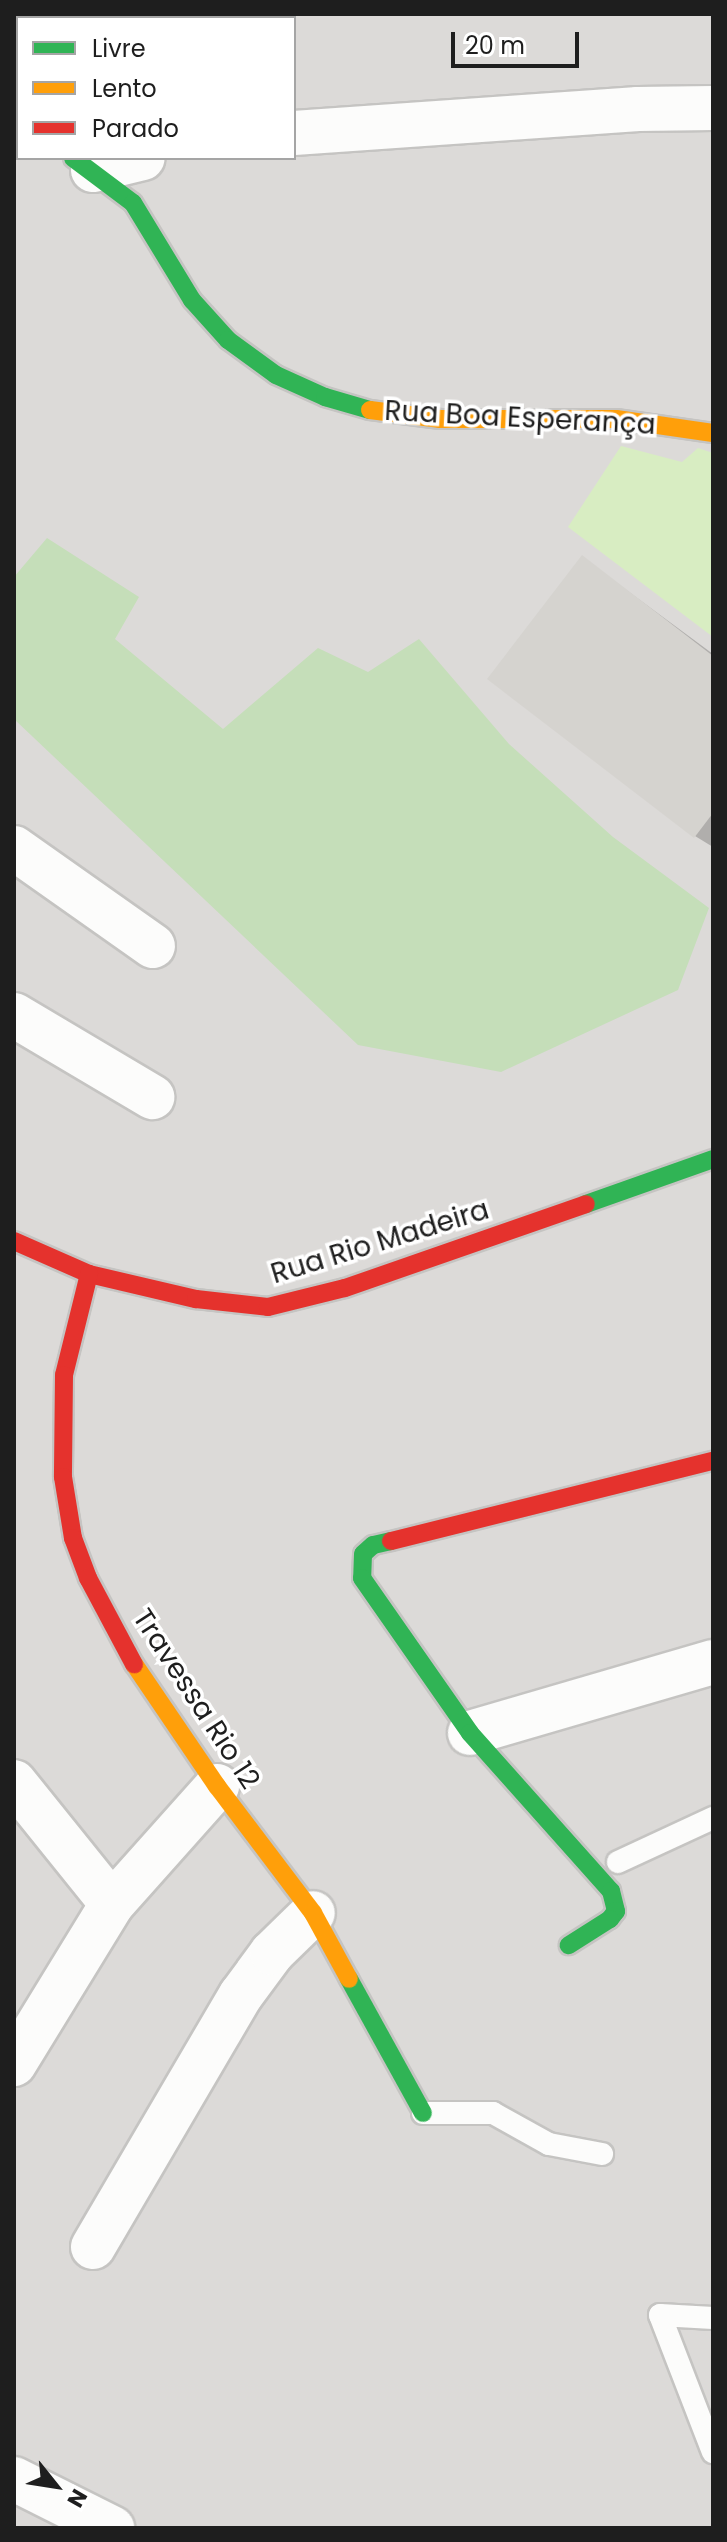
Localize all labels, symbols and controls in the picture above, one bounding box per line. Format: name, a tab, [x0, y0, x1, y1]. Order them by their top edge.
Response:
legend	[16, 16, 296, 160]
scale bar	[455, 16, 583, 66]
text: 20 m	[465, 29, 525, 62]
text: Livre	[92, 32, 146, 65]
text: Lento	[92, 72, 157, 105]
text: Parado	[92, 112, 179, 145]
street label: Rua Boa Esperança	[384, 394, 656, 442]
street label: Rua Rio Madeira	[267, 1193, 493, 1291]
street label: Travessa Rio 12	[125, 1603, 267, 1795]
north arrow	[16, 2446, 96, 2526]
text: N	[60, 2483, 95, 2513]

